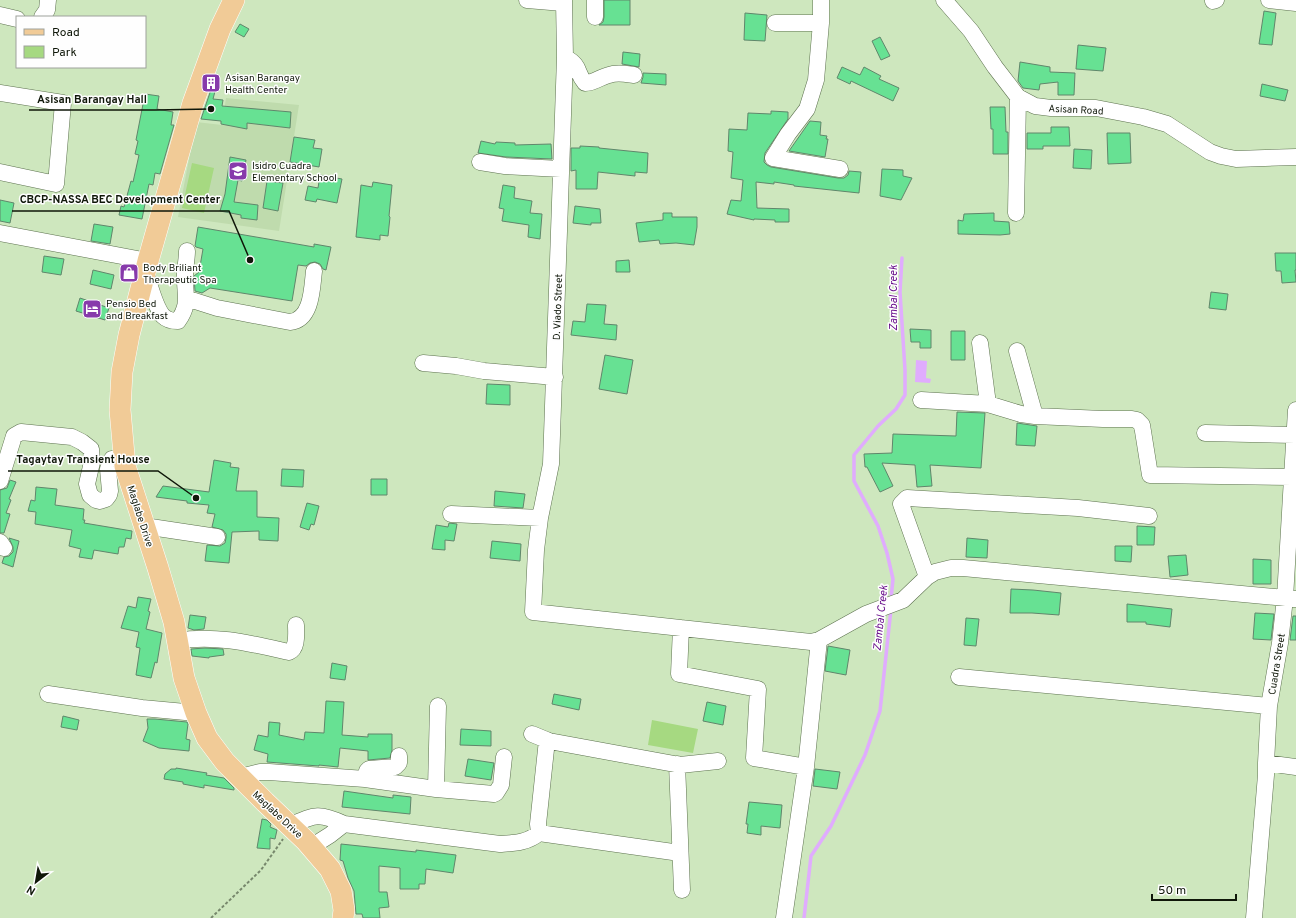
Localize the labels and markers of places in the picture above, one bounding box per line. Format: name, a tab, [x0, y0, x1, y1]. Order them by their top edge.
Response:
building icon: Asisan Barangay Health Center	[200, 72, 222, 94]
place label: Asisan Barangay Health Center	[225, 72, 300, 97]
callout: Asisan Barangay Hall	[29, 87, 155, 110]
school or university icon: Isidro Cuadra Elementary School	[227, 160, 249, 182]
place label: Isidro Cuadra Elementary School	[252, 160, 337, 185]
callout: CBCP-NASSA BEC Development Center	[12, 188, 229, 211]
shop icon: Body Briliant Therapeutic Spa	[118, 262, 140, 284]
place label: Body Briliant Therapeutic Spa	[143, 262, 217, 287]
hotel icon: Pensio Bed and Breakfast	[81, 298, 103, 320]
place label: Pensio Bed and Breakfast	[106, 298, 168, 323]
callout: Tagaytay Transient House	[8, 448, 158, 471]

